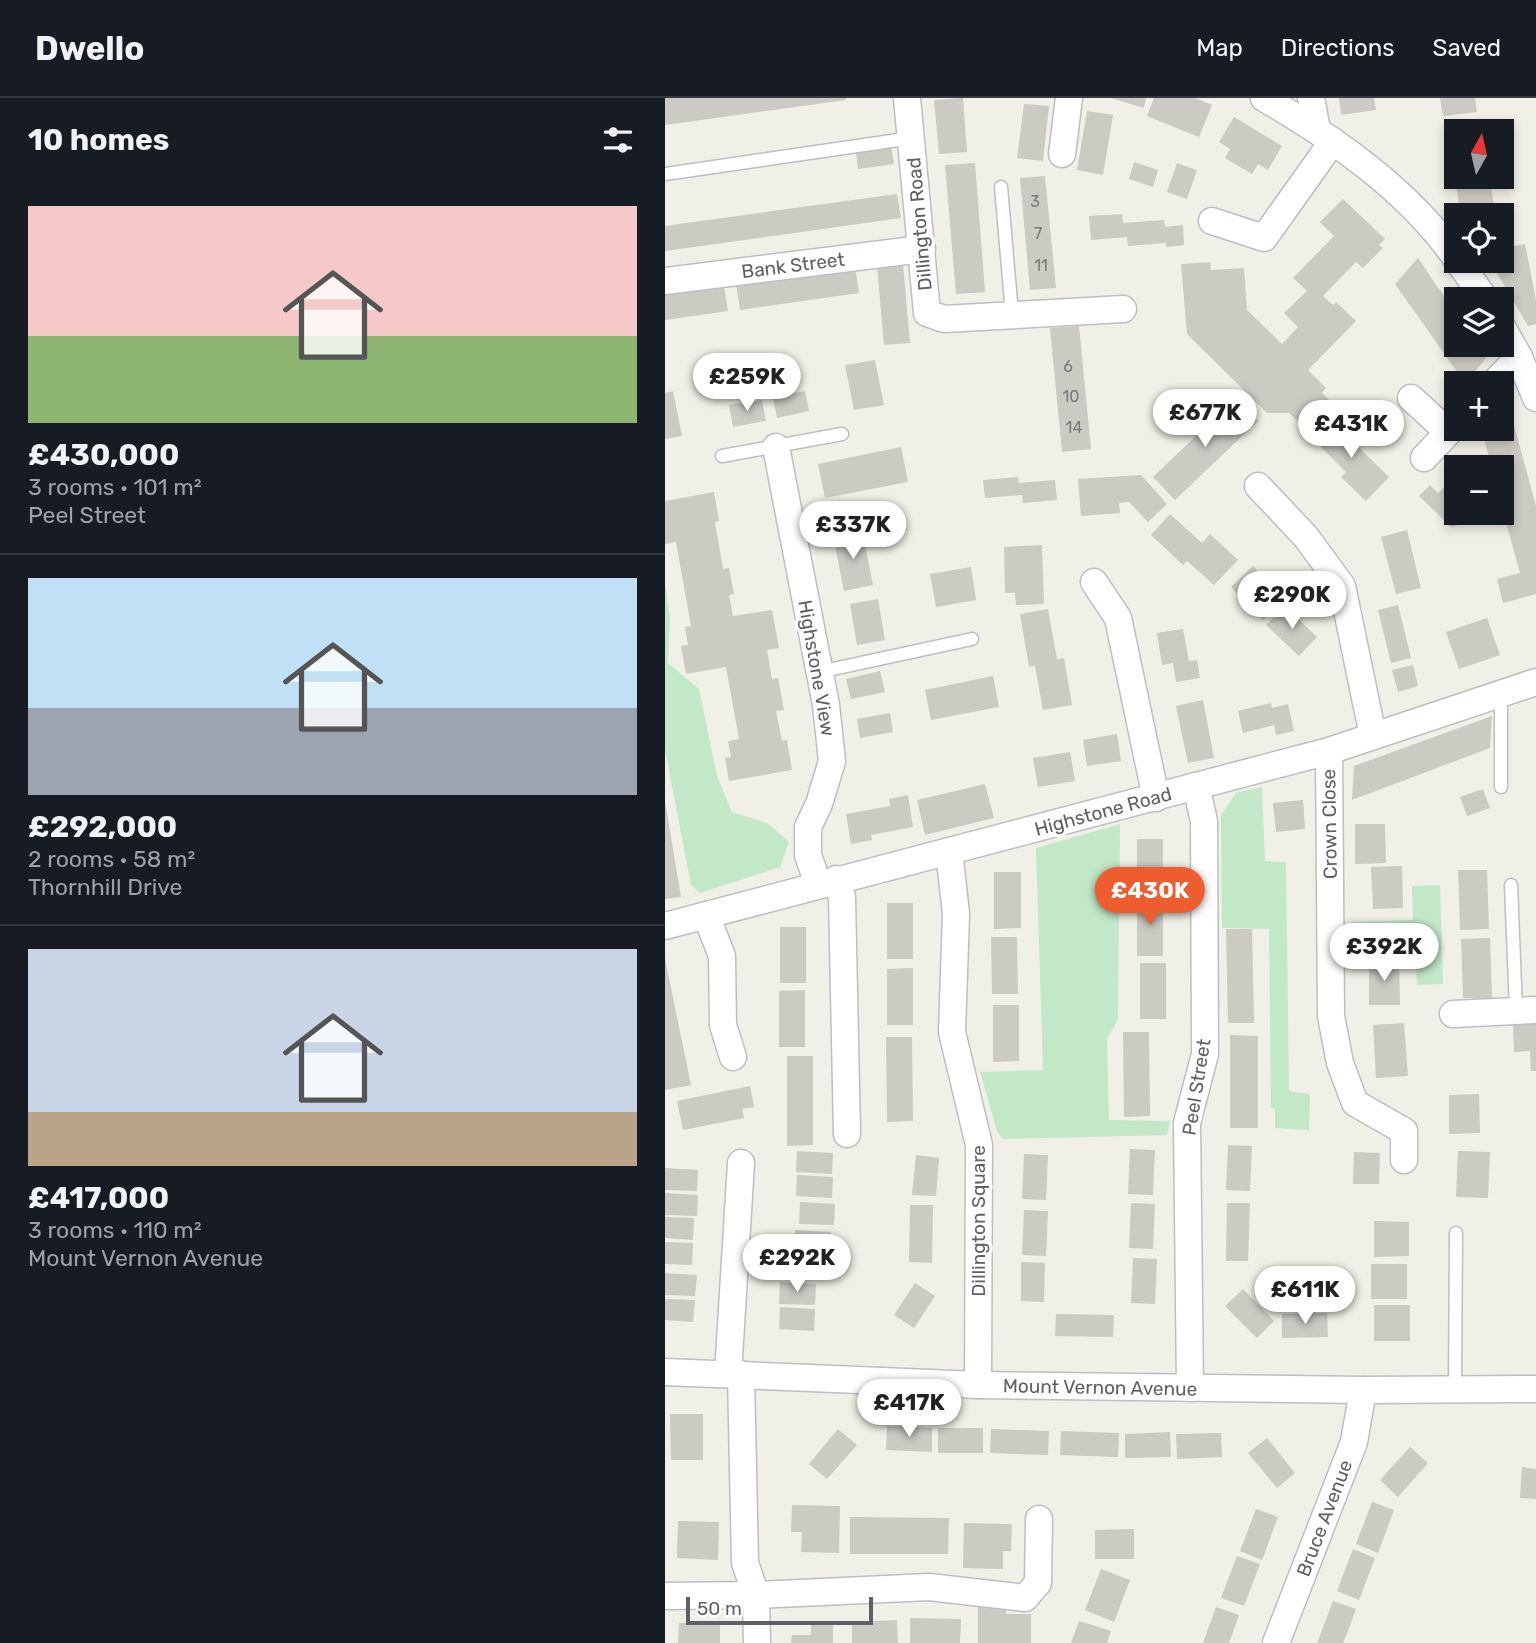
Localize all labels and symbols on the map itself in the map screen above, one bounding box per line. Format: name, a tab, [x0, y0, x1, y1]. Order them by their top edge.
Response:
north arrow	[1444, 119, 1514, 189]
street label: Dillington Road	[902, 156, 937, 292]
house number: 3	[1030, 192, 1040, 211]
house number: 7	[1034, 224, 1042, 243]
street label: Bank Street	[740, 248, 847, 283]
house number: 11	[1034, 256, 1048, 275]
pin: £259K	[698, 354, 796, 413]
house number: 6	[1063, 357, 1073, 376]
house number: 10	[1062, 387, 1080, 406]
pin: £677K	[1156, 390, 1254, 449]
pin: £431K	[1302, 400, 1400, 460]
house number: 14	[1066, 418, 1082, 437]
pin: £337K	[804, 502, 902, 561]
pin: £290K	[1243, 572, 1341, 631]
street label: Highstone View	[793, 598, 840, 738]
street label: Crown Close	[1317, 769, 1342, 879]
street label: Highstone Road	[1032, 782, 1174, 841]
pin: £430K	[1101, 868, 1199, 927]
pin: £392K	[1335, 924, 1433, 983]
street label: Peel Street	[1178, 1037, 1216, 1137]
street label: Dillington Square	[967, 1145, 990, 1297]
pin: £292K	[748, 1234, 846, 1294]
pin: £611K	[1256, 1266, 1354, 1326]
street label: Mount Vernon Avenue	[1003, 1374, 1197, 1401]
pin: £417K	[860, 1380, 958, 1439]
street label: Bruce Avenue	[1292, 1457, 1357, 1580]
scale bar	[686, 1594, 873, 1626]

